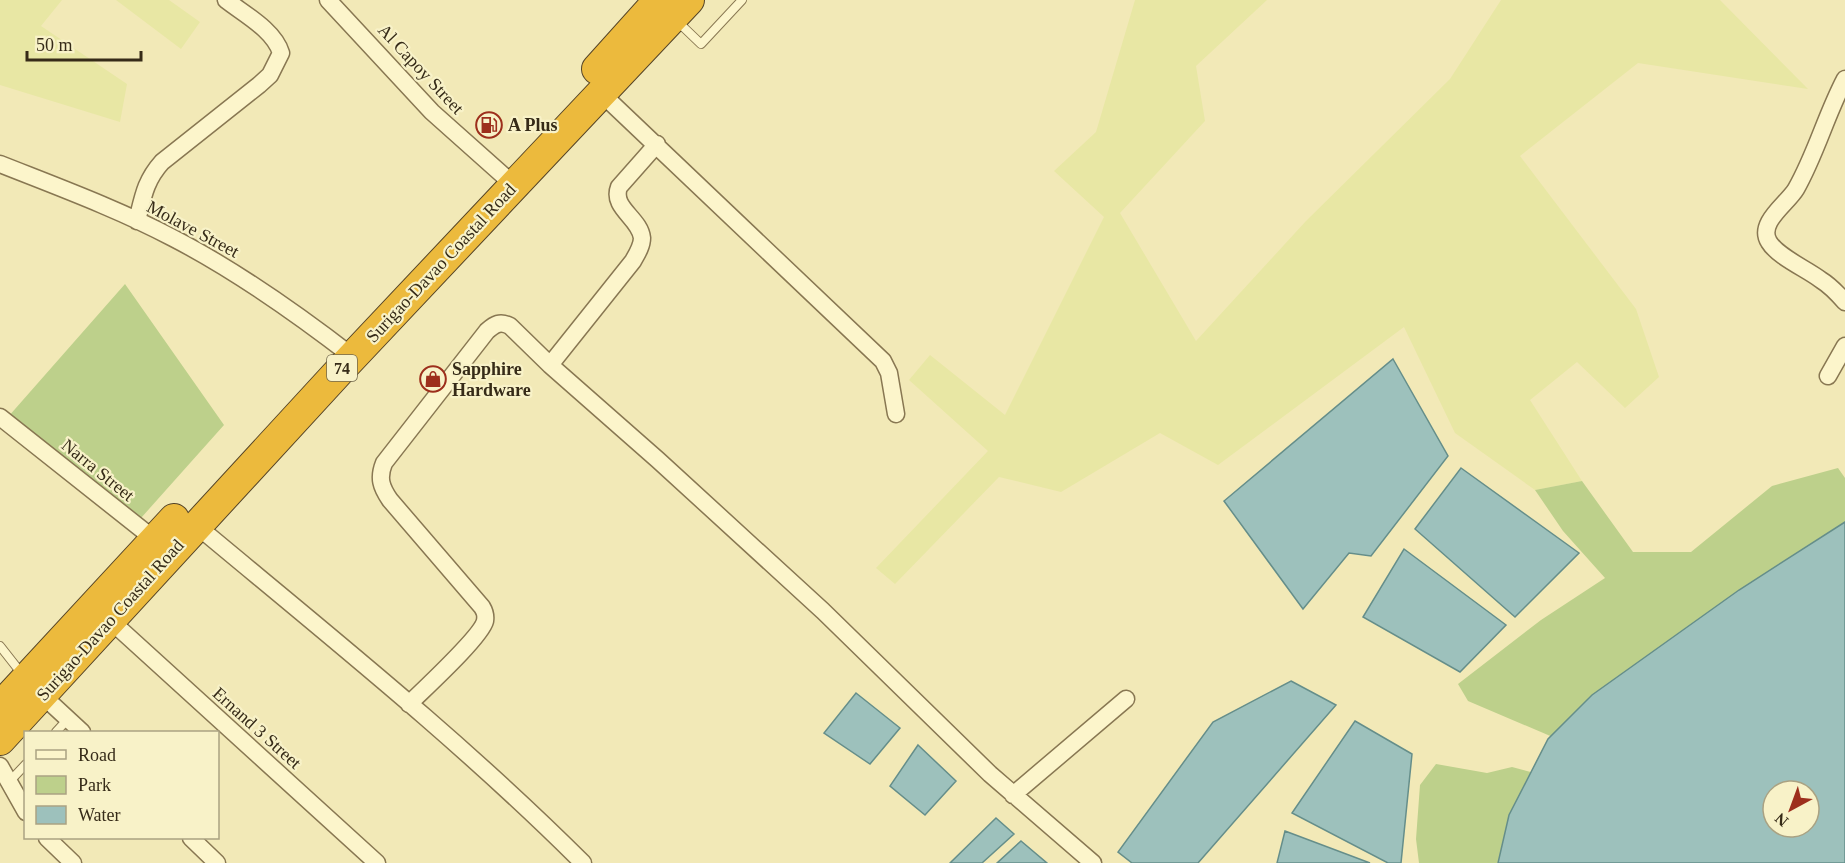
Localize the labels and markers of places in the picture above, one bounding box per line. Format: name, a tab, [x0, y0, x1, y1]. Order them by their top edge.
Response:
fuel station icon: A Plus	[474, 110, 504, 140]
place label: A Plus	[508, 115, 558, 135]
place label: Sapphire Hardware	[452, 359, 531, 400]
shop icon: Sapphire Hardware	[418, 364, 448, 394]

